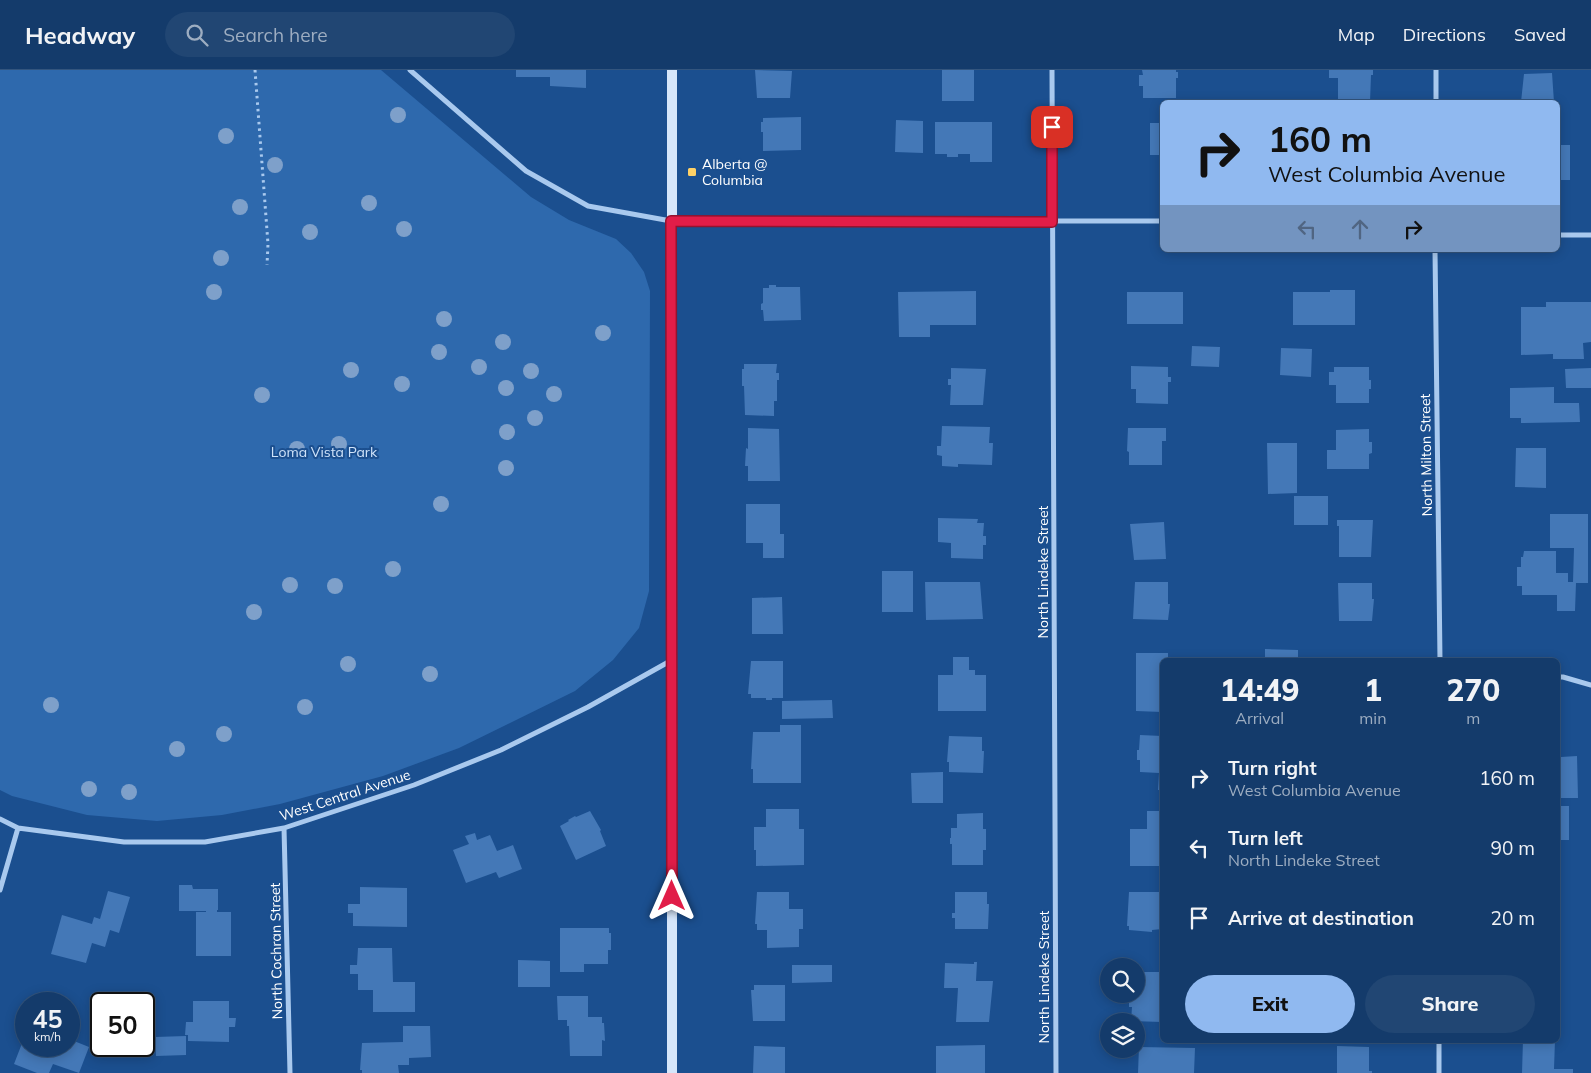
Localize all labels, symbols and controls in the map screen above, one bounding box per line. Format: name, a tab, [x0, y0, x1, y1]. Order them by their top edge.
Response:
search box	[165, 12, 515, 57]
text: Headway	[25, 20, 135, 50]
icon: search	[183, 21, 211, 49]
text: Search here	[223, 23, 328, 47]
text: Map	[1338, 23, 1375, 46]
text: Directions	[1403, 23, 1486, 46]
text: Saved	[1514, 23, 1566, 46]
pin	[1031, 106, 1073, 148]
icon: arrive	[1038, 113, 1066, 141]
text: 160 m	[1268, 117, 1372, 161]
icon: right	[1185, 120, 1250, 185]
place label: Alberta @ Columbia	[702, 155, 768, 189]
text: West Columbia Avenue	[1268, 160, 1505, 188]
marker: Alberta @ Columbia	[686, 166, 698, 178]
icon: left	[1293, 215, 1321, 243]
icon: ahead	[1346, 215, 1374, 243]
icon: right	[1399, 215, 1427, 243]
street label: North Milton Street	[1416, 393, 1436, 517]
park label: Loma Vista Park	[271, 443, 378, 461]
street label: North Lindeke Street	[1034, 505, 1052, 638]
text: 14:49	[1220, 671, 1300, 709]
text: 1	[1364, 671, 1382, 709]
text: 270	[1446, 671, 1500, 709]
text: Arrival	[1235, 708, 1284, 728]
text: min	[1359, 708, 1387, 728]
text: m	[1466, 708, 1480, 728]
text: Turn right	[1228, 756, 1317, 780]
icon: right	[1185, 764, 1213, 792]
street label: West Central Avenue	[277, 765, 413, 825]
text: 160 m	[1479, 766, 1535, 790]
text: West Columbia Avenue	[1228, 780, 1401, 800]
text: Turn left	[1228, 826, 1303, 850]
icon: left	[1185, 834, 1213, 862]
text: 90 m	[1491, 836, 1535, 860]
text: North Lindeke Street	[1228, 850, 1380, 870]
position arrow	[645, 869, 697, 921]
street label: North Cochran Street	[266, 882, 286, 1020]
icon: arrive	[1185, 904, 1213, 932]
text: Arrive at destination	[1228, 906, 1414, 930]
text: 20 m	[1491, 906, 1535, 930]
street label: North Lindeke Street	[1035, 910, 1053, 1043]
map controls	[1100, 958, 1145, 1058]
button: search	[1100, 958, 1145, 1003]
button: Exit	[1185, 975, 1355, 1033]
button: Share	[1365, 975, 1535, 1033]
speed limit sign: 50	[90, 992, 155, 1057]
text: 45	[32, 1003, 63, 1034]
button: layers	[1100, 1013, 1145, 1058]
text: km/h	[34, 1029, 61, 1044]

